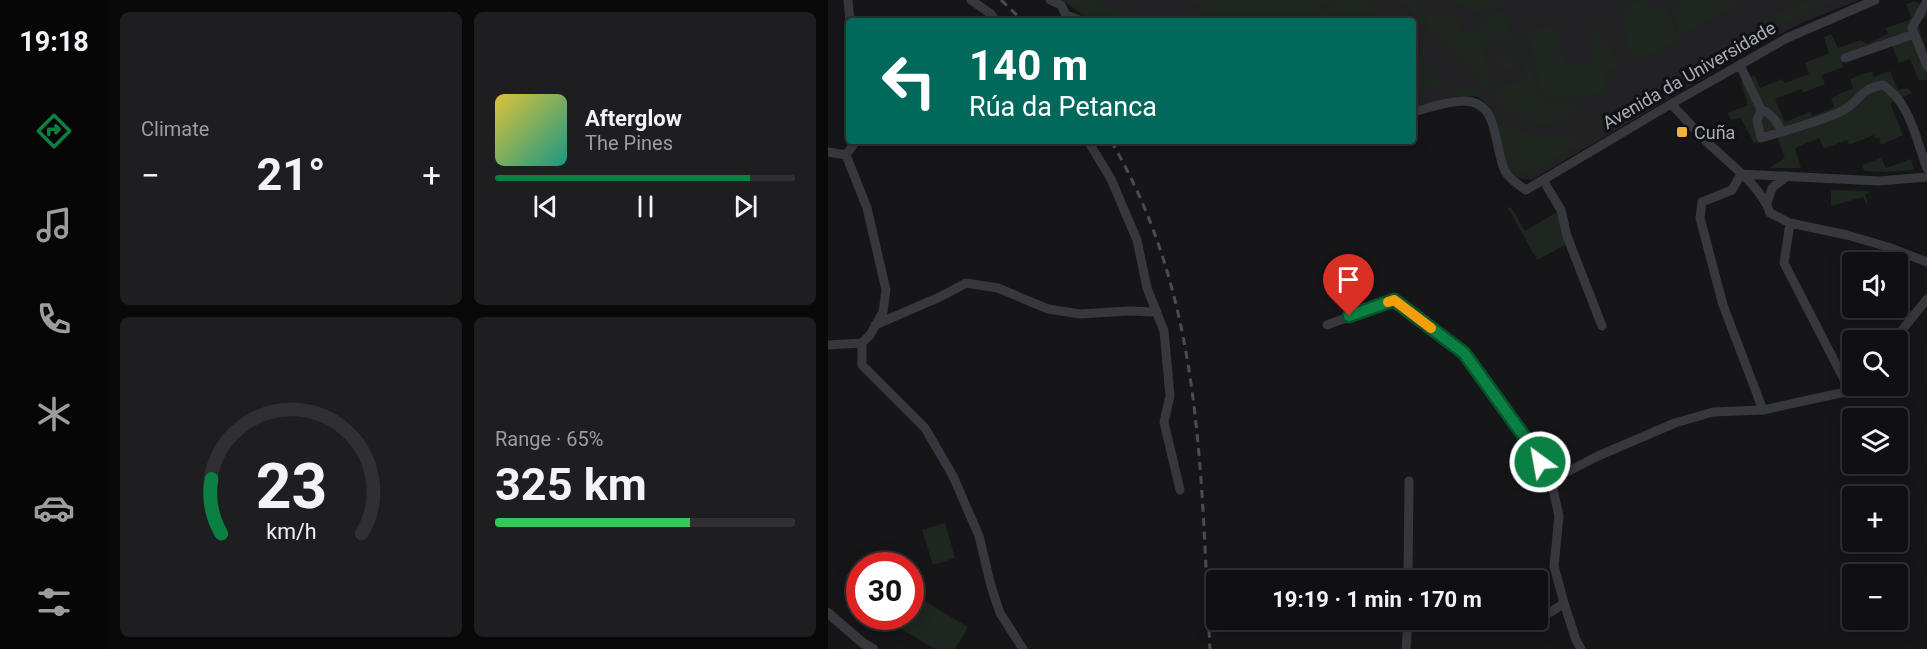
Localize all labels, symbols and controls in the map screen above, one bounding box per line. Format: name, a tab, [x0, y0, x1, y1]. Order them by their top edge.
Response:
street label: Avenida da Universidade	[1599, 17, 1779, 133]
text: 19:18	[19, 26, 89, 58]
text: 140 m	[969, 41, 1088, 90]
icon: left	[870, 42, 948, 120]
text: Rúa da Petanca	[969, 91, 1157, 123]
text: Afterglow	[585, 106, 682, 131]
icon: directions	[33, 110, 75, 152]
text: Climate	[141, 117, 209, 141]
place label: Cuña	[1694, 122, 1735, 143]
marker: Cuña	[1675, 125, 1689, 139]
text: The Pines	[585, 131, 673, 155]
text: 21°	[256, 148, 326, 201]
text: −	[141, 156, 160, 195]
text: +	[422, 156, 441, 195]
icon: previous	[529, 190, 562, 223]
icon: pause	[629, 190, 662, 223]
icon: next	[729, 190, 762, 223]
icon: music	[33, 204, 75, 246]
map controls	[1842, 252, 1908, 630]
button: sound	[1842, 252, 1908, 318]
pin	[1323, 254, 1374, 316]
icon: arrive	[1332, 263, 1365, 296]
icon: phone	[33, 298, 75, 340]
button: search	[1842, 330, 1908, 396]
icon: climate	[33, 393, 75, 435]
button: layers	[1842, 408, 1908, 474]
text: Range · 65%	[495, 427, 603, 451]
position arrow	[1508, 430, 1572, 494]
text: 23	[255, 450, 327, 523]
text: 325 km	[495, 458, 647, 511]
button: +	[1842, 486, 1908, 552]
icon: car	[33, 487, 75, 529]
text: km/h	[266, 519, 316, 544]
speed limit sign: 30	[846, 552, 924, 630]
button: −	[1842, 564, 1908, 630]
icon: filters	[33, 581, 75, 623]
text: 19:19 · 1 min · 170 m	[1272, 587, 1482, 612]

